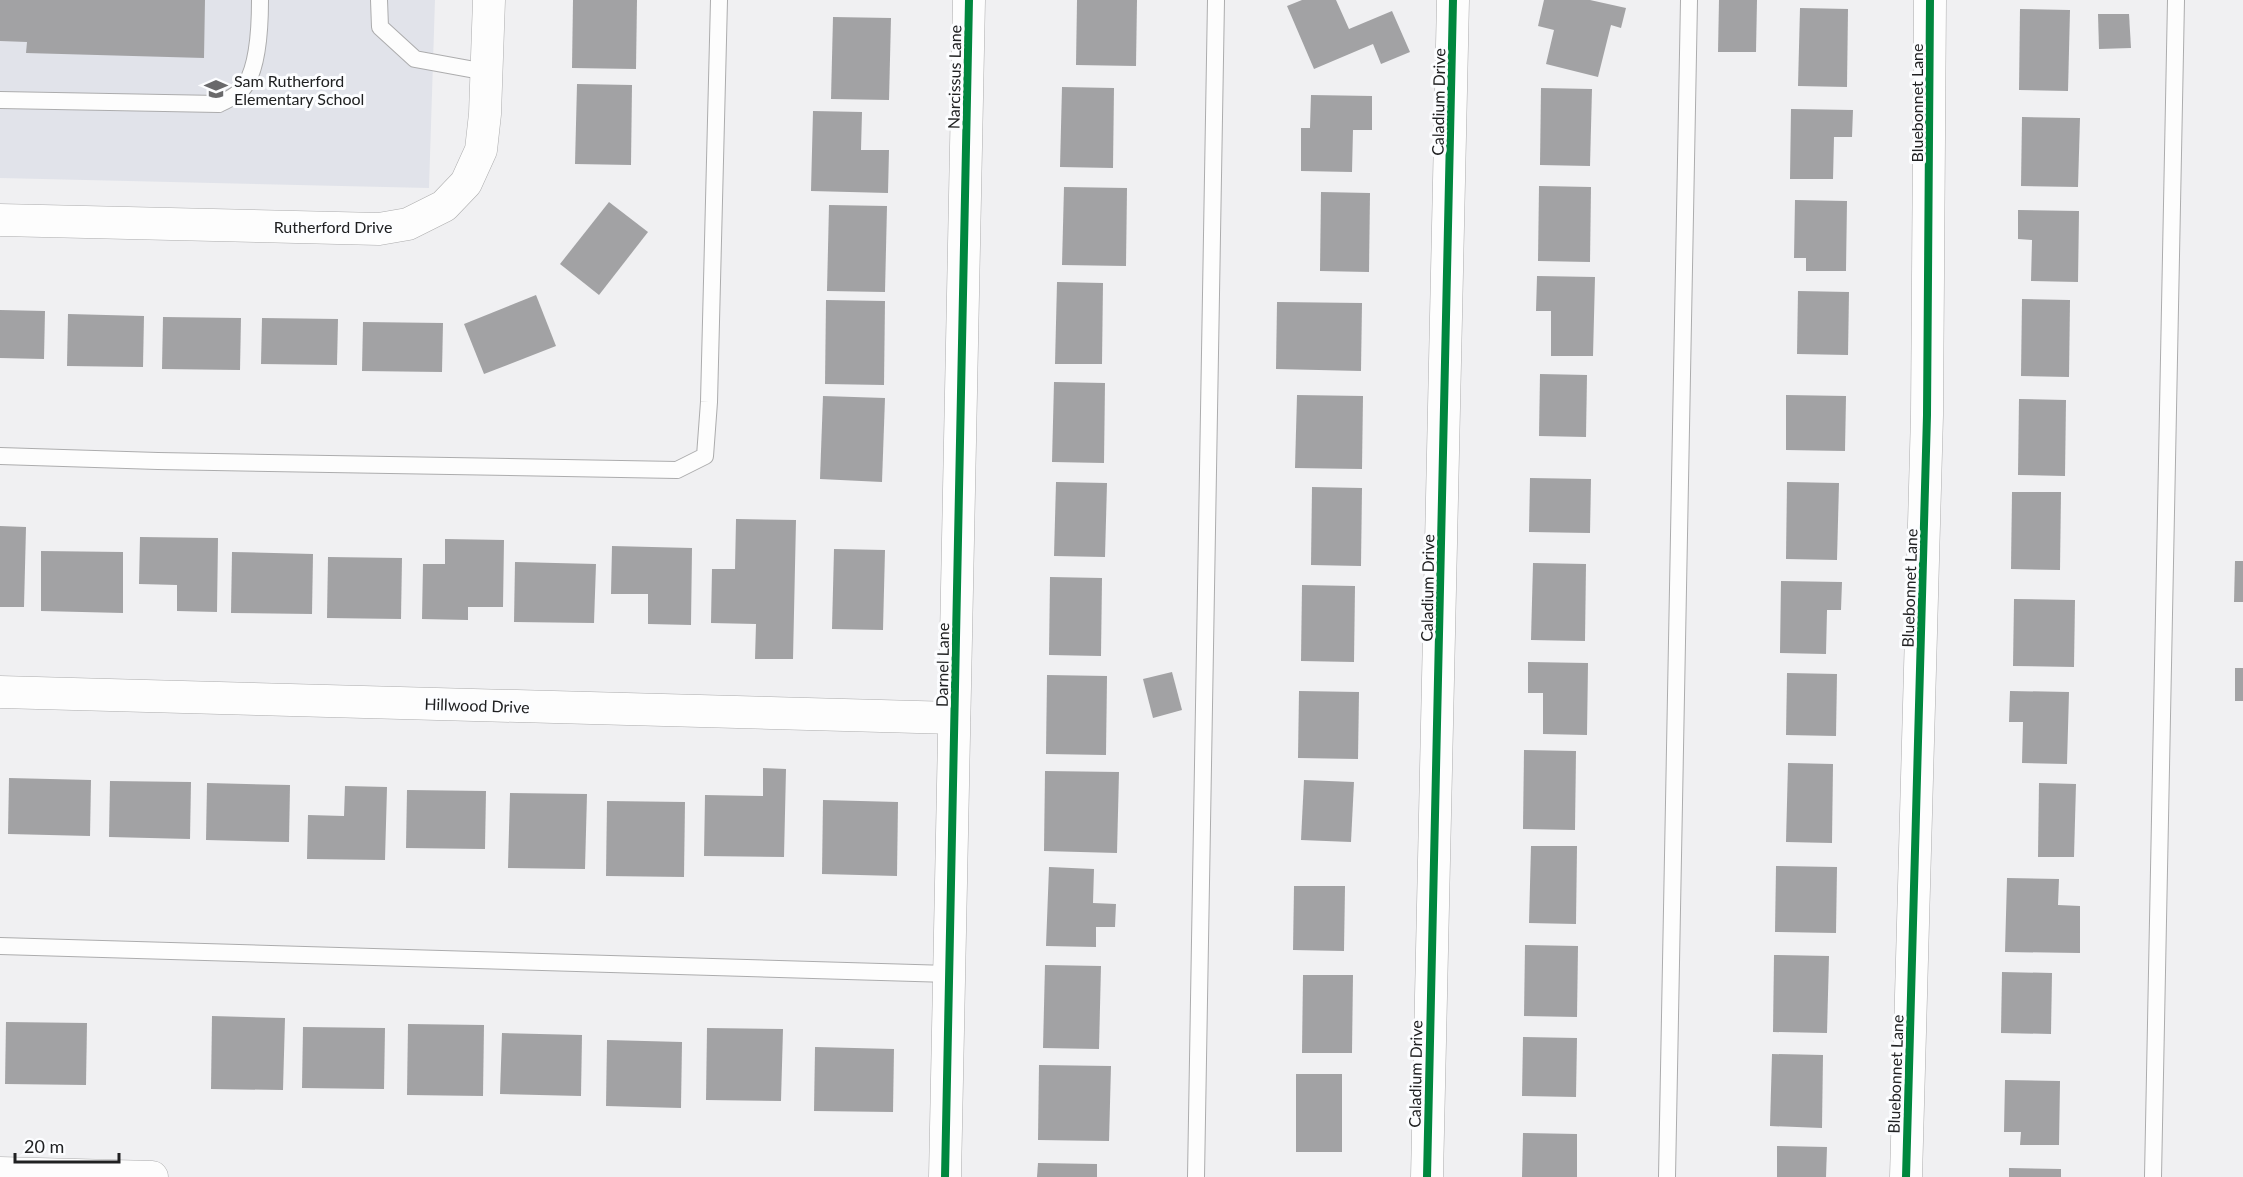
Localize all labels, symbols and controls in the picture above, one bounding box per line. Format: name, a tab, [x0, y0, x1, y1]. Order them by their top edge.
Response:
street label: Narcissus Lane	[944, 25, 964, 129]
street label: Bluebonnet Lane	[1907, 44, 1926, 162]
street label: Caladium Drive	[1428, 48, 1448, 156]
place label: Sam Rutherford Elementary School	[234, 71, 364, 108]
school or university icon: Sam Rutherford Elementary School	[203, 76, 229, 102]
street label: Rutherford Drive	[274, 217, 392, 236]
street label: Bluebonnet Lane	[1897, 528, 1921, 648]
street label: Caladium Drive	[1417, 534, 1437, 642]
street label: Darnel Lane	[932, 623, 952, 707]
street label: Hillwood Drive	[424, 694, 530, 716]
street label: Bluebonnet Lane	[1883, 1014, 1907, 1134]
street label: Caladium Drive	[1405, 1020, 1425, 1128]
scale bar	[15, 1126, 118, 1164]
text: 20 m	[24, 1135, 64, 1157]

